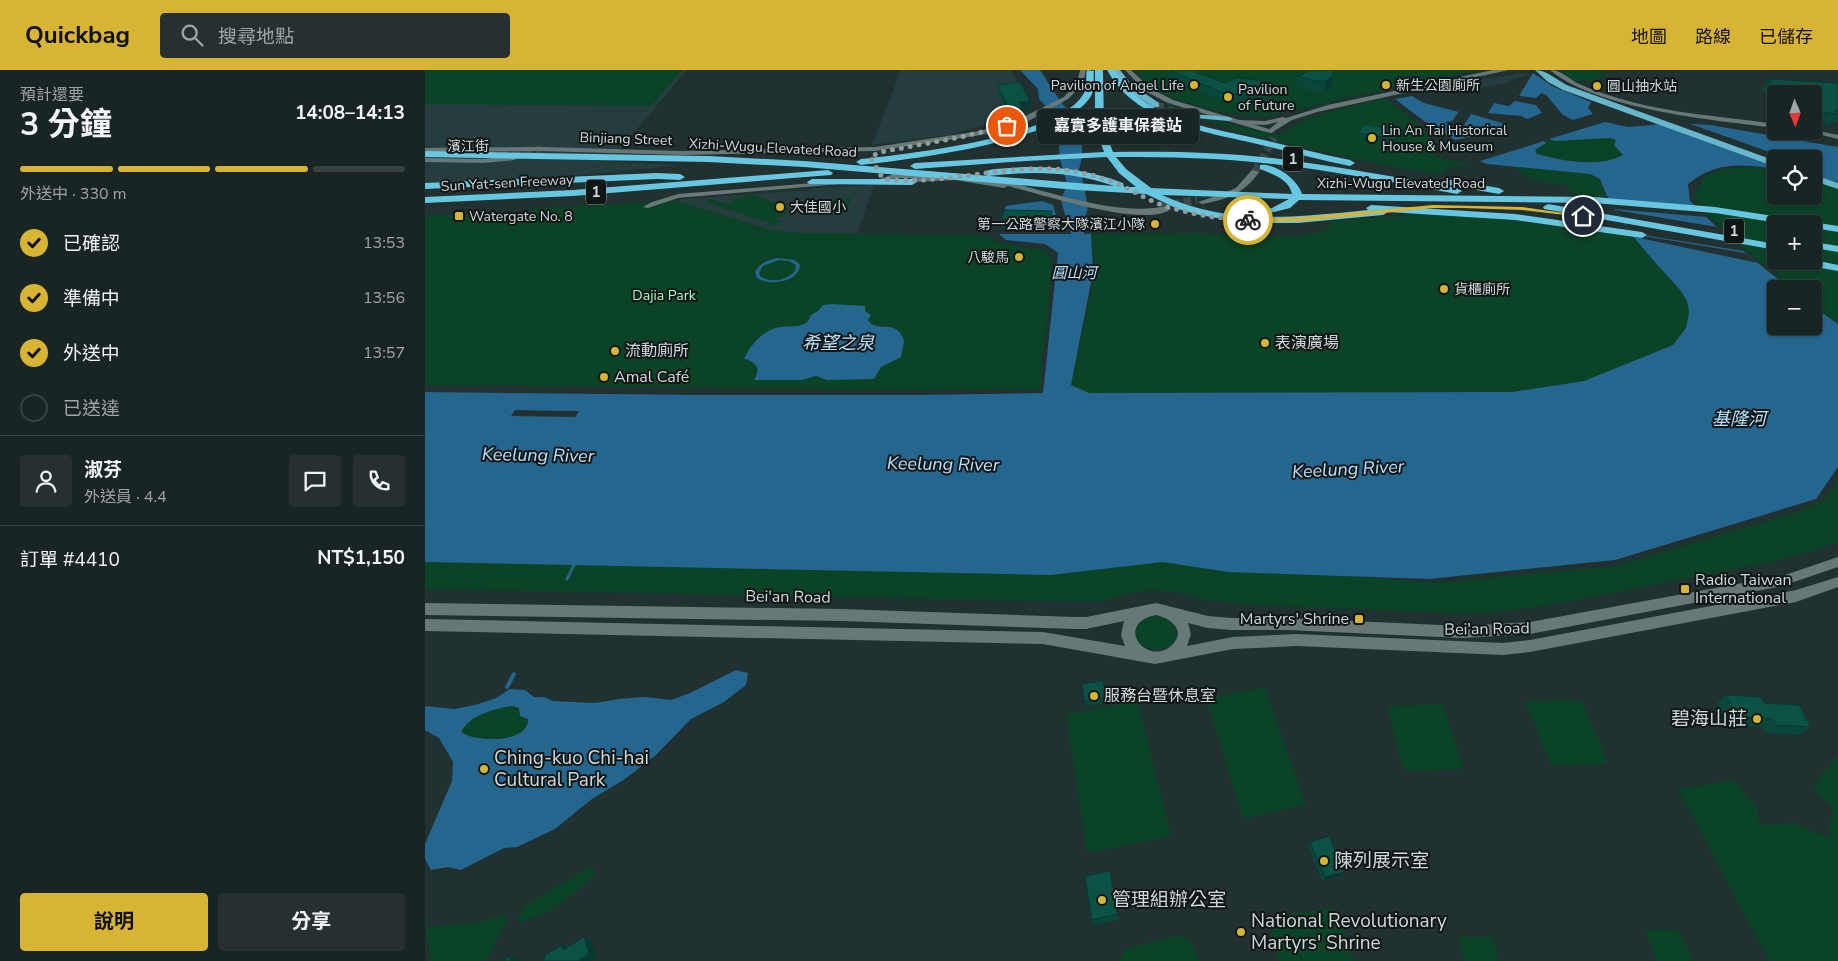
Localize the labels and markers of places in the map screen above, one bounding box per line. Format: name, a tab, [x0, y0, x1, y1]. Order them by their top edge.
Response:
place label: Pavilion of Angel Life	[1051, 76, 1184, 95]
place label: 新生公園廁所	[1396, 76, 1480, 95]
place label: 圓山抽水站	[1607, 77, 1677, 96]
marker: Pavilion of Angel Life	[1188, 79, 1200, 91]
marker: 新生公園廁所	[1380, 79, 1392, 91]
place label: Pavilion of Future	[1238, 80, 1294, 115]
marker: 圓山抽水站	[1591, 80, 1603, 92]
marker: Pavilion of Future	[1222, 91, 1234, 103]
pin	[986, 105, 1028, 147]
callout: 嘉實多護車保養站	[1037, 108, 1199, 144]
place label: Lin An Tai Historical House & Museum	[1382, 121, 1508, 156]
marker: Lin An Tai Historical House & Museum	[1366, 132, 1378, 144]
pin	[1562, 195, 1604, 237]
place label: 大佳國小	[790, 198, 846, 217]
marker: 大佳國小	[774, 201, 786, 213]
place label: Watergate No. 8	[469, 207, 573, 226]
marker: Watergate No. 8	[453, 210, 465, 222]
place label: 第一公路警察大隊濱江小隊	[977, 215, 1145, 234]
marker: 第一公路警察大隊濱江小隊	[1149, 218, 1161, 230]
place label: 八駿馬	[967, 248, 1009, 267]
marker: 八駿馬	[1013, 251, 1025, 263]
place label: 貨櫃廁所	[1454, 280, 1510, 299]
marker: 貨櫃廁所	[1438, 283, 1450, 295]
place label: 表演廣場	[1275, 332, 1339, 354]
marker: 表演廣場	[1259, 337, 1271, 349]
place label: 流動廁所	[625, 340, 689, 362]
marker: 流動廁所	[609, 345, 621, 357]
place label: Amal Café	[614, 366, 689, 388]
marker: Amal Café	[598, 371, 610, 383]
place label: Radio Taiwan International	[1695, 569, 1792, 609]
marker: Radio Taiwan International	[1679, 583, 1691, 595]
place label: Martyrs' Shrine	[1240, 608, 1349, 630]
marker: Martyrs' Shrine	[1353, 613, 1365, 625]
place label: 服務台暨休息室	[1104, 685, 1216, 707]
marker: 服務台暨休息室	[1088, 690, 1100, 702]
place label: 碧海山莊	[1671, 706, 1747, 732]
marker: 碧海山莊	[1751, 713, 1763, 725]
place label: Ching-kuo Chi-hai Cultural Park	[494, 745, 649, 793]
marker: Ching-kuo Chi-hai Cultural Park	[478, 763, 490, 775]
place label: 陳列展示室	[1334, 848, 1429, 874]
marker: 陳列展示室	[1318, 855, 1330, 867]
place label: 管理組辦公室	[1112, 887, 1226, 913]
marker: 管理組辦公室	[1096, 894, 1108, 906]
place label: National Revolutionary Martyrs' Shrine	[1251, 908, 1447, 956]
marker: National Revolutionary Martyrs' Shrine	[1235, 926, 1247, 938]

